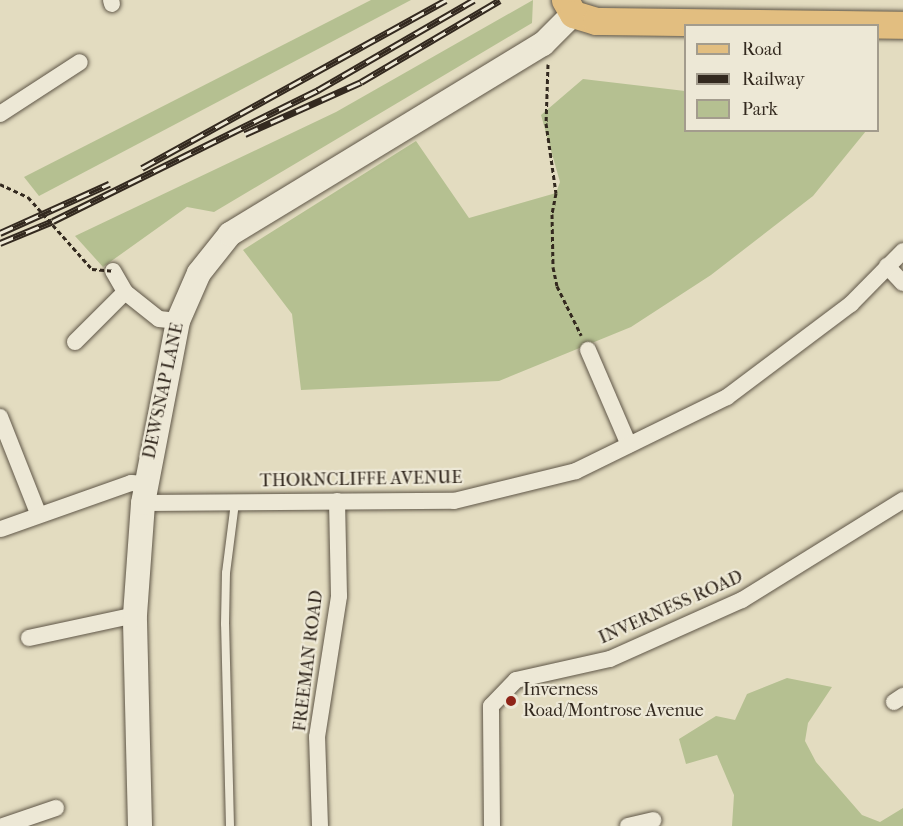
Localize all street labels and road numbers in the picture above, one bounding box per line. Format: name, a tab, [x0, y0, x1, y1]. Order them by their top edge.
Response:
street label: DEWSNAP LANE	[139, 321, 189, 461]
street label: THORNCLIFFE AVENUE	[259, 467, 463, 493]
street label: INVERNESS ROAD	[596, 567, 746, 649]
street label: FREEMAN ROAD	[290, 589, 328, 733]

